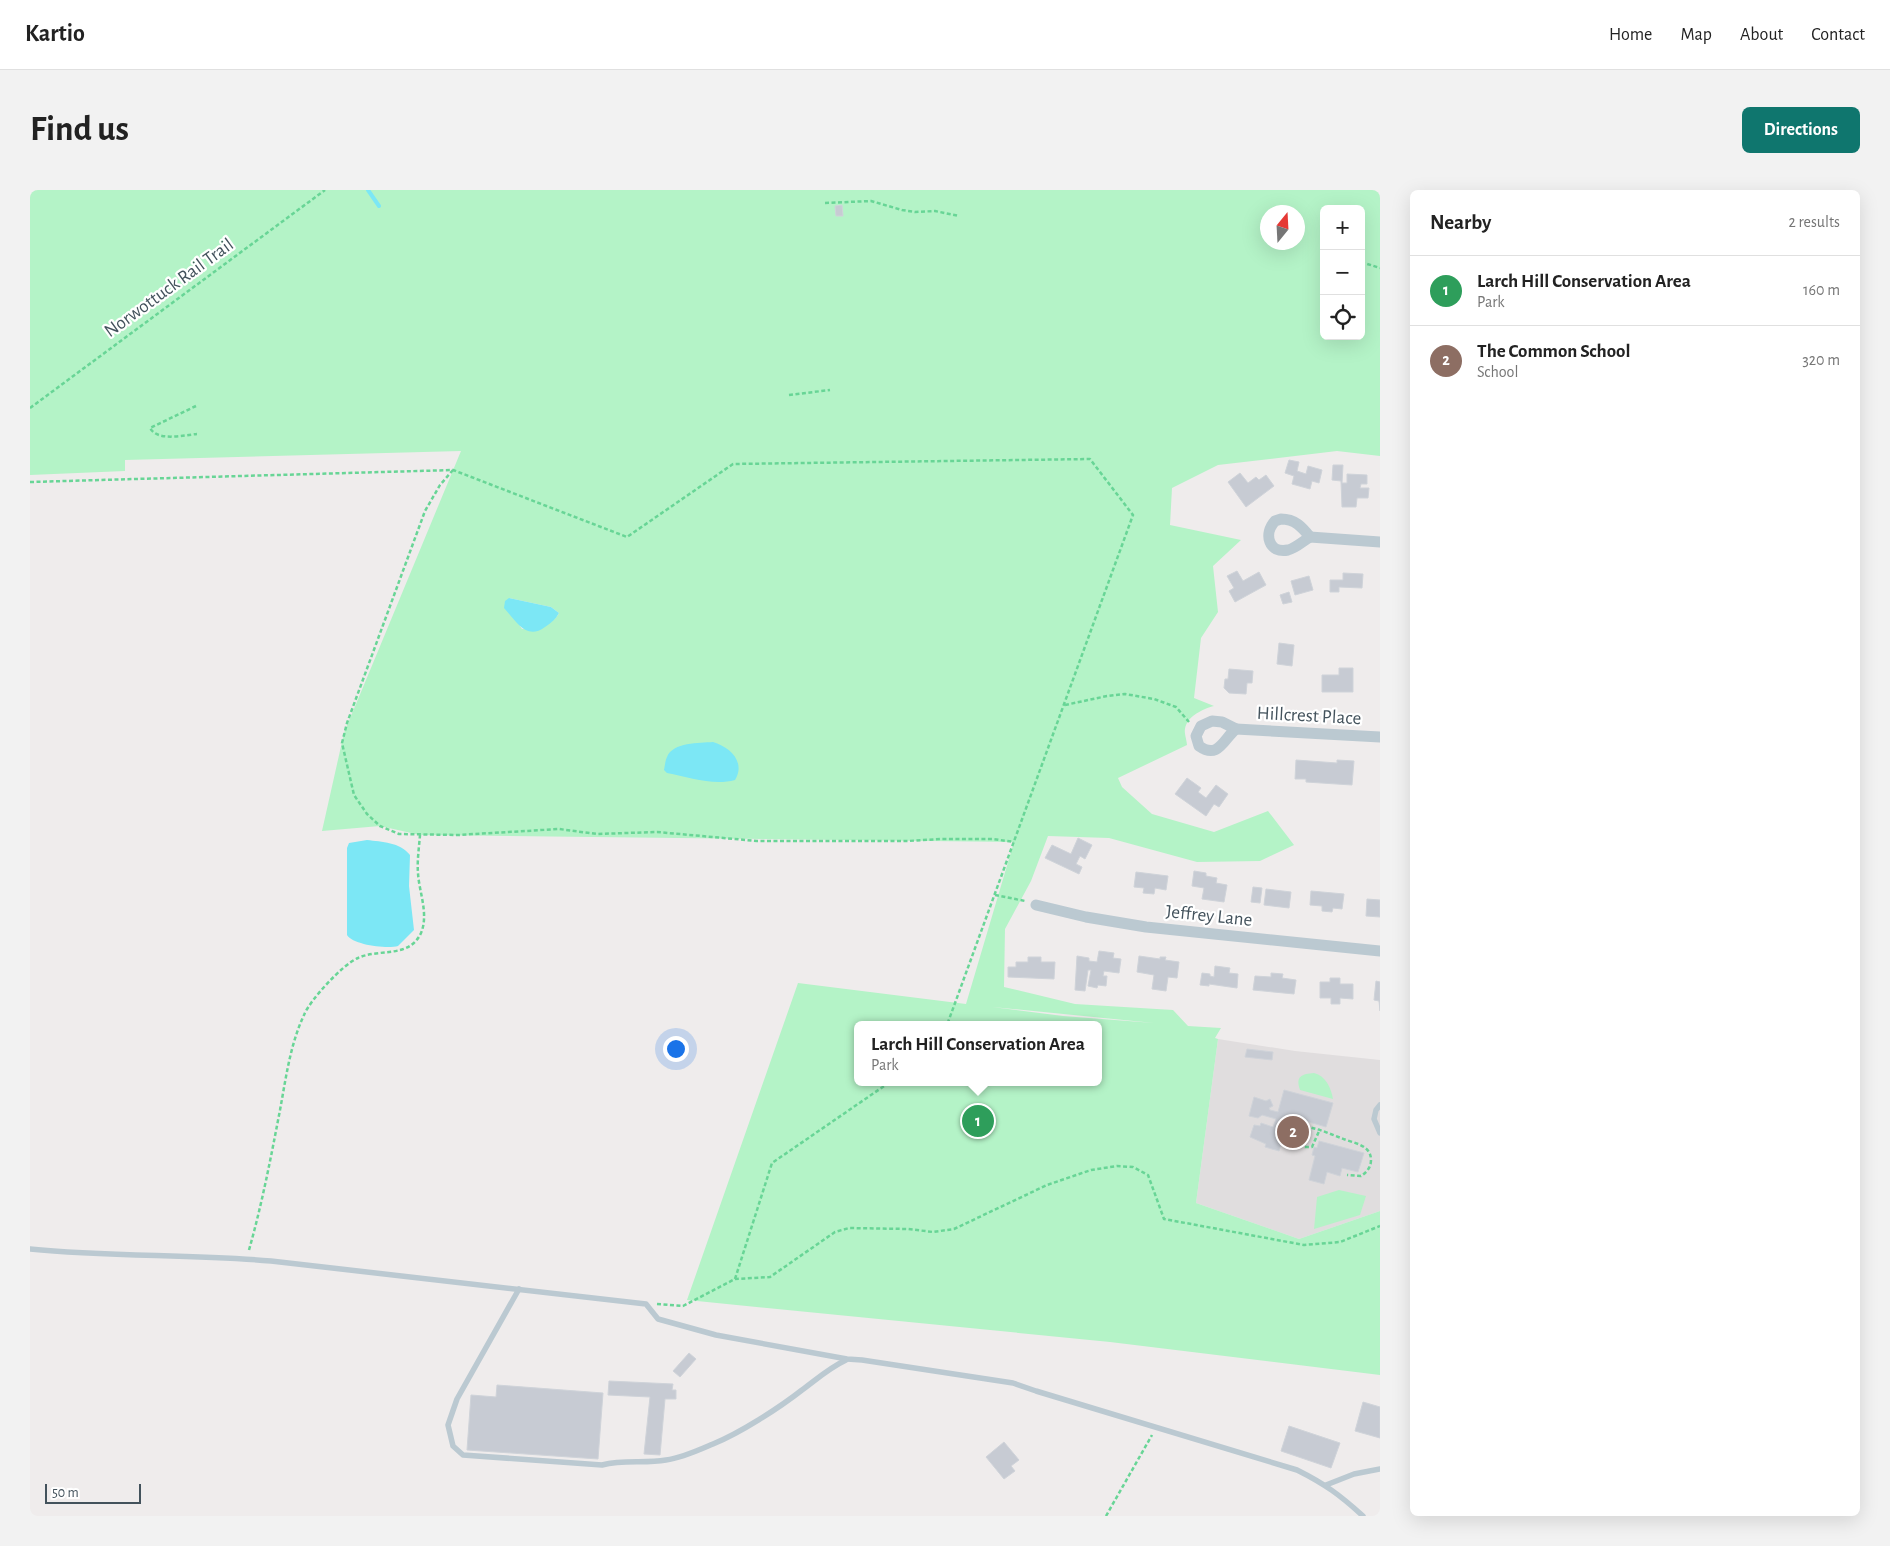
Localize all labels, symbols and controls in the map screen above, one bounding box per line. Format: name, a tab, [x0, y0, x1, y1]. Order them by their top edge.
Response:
text: Kartio	[25, 22, 85, 46]
text: Home	[1609, 26, 1652, 44]
text: Map	[1680, 26, 1712, 44]
text: About	[1740, 26, 1783, 44]
text: Contact	[1811, 26, 1865, 44]
button: Directions	[1742, 107, 1860, 153]
text: Find us	[30, 112, 129, 147]
north arrow	[1260, 205, 1305, 250]
map controls	[1320, 205, 1365, 340]
button: +	[1320, 205, 1365, 250]
text: Nearby	[1430, 212, 1491, 233]
text: 2 results	[1788, 214, 1840, 230]
street label: Norwottuck Rail Trail	[101, 235, 237, 341]
button: −	[1320, 250, 1365, 295]
text: Larch Hill Conservation Area	[1477, 272, 1691, 291]
text: 1	[1443, 282, 1449, 298]
text: 160 m	[1803, 282, 1840, 298]
text: Park	[1477, 294, 1505, 310]
button: locate	[1320, 295, 1365, 340]
text: The Common School	[1477, 342, 1630, 361]
text: 2	[1442, 352, 1450, 368]
text: 320 m	[1802, 352, 1840, 368]
text: School	[1477, 364, 1518, 380]
street label: Hillcrest Place	[1256, 704, 1362, 728]
street label: Jeffrey Lane	[1165, 902, 1253, 930]
popup	[854, 1021, 1102, 1086]
text: Larch Hill Conservation Area	[871, 1035, 1085, 1054]
your location	[663, 1036, 689, 1062]
text: Park	[871, 1057, 899, 1073]
pin: 1	[962, 1102, 994, 1140]
pin: 2	[1277, 1113, 1309, 1151]
scale bar	[45, 1481, 141, 1504]
text: 50 m	[52, 1486, 79, 1500]

